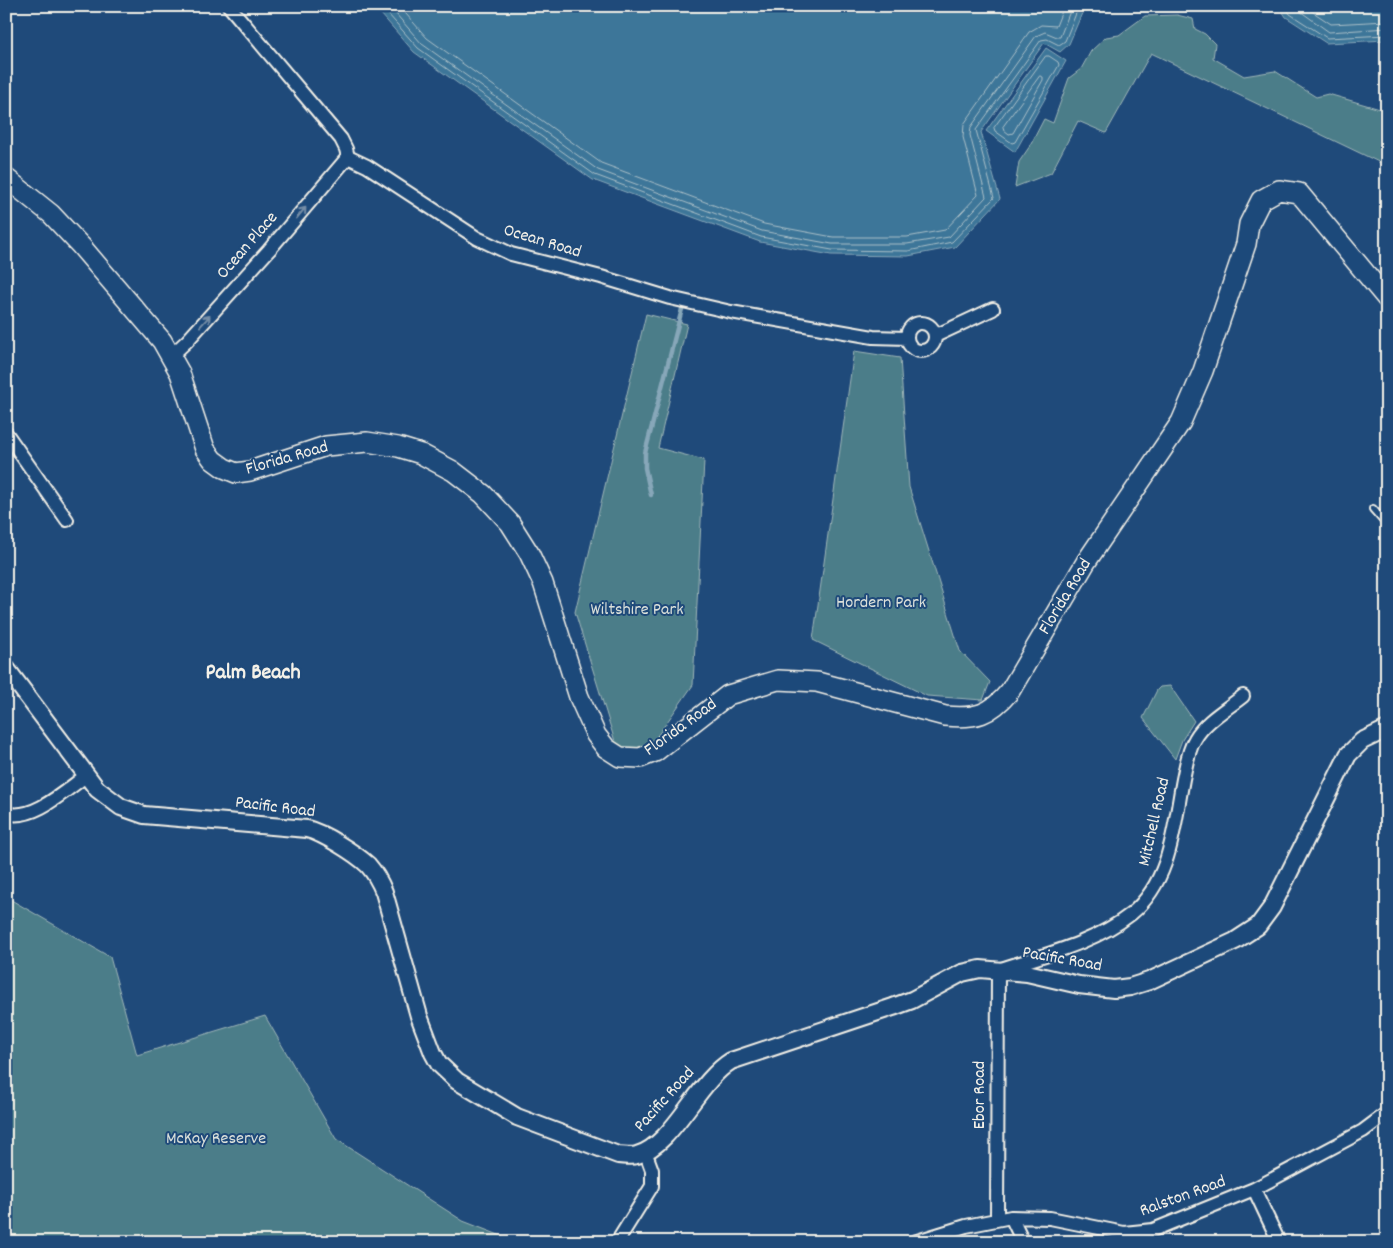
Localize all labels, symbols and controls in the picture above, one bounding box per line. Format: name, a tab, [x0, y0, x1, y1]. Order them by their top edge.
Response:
one-way arrow	[295, 206, 307, 219]
street label: Ocean Place	[212, 207, 285, 285]
street label: Ocean Road	[500, 218, 584, 266]
one-way arrow	[199, 314, 211, 327]
street label: Florida Road	[243, 435, 331, 483]
street label: Florida Road	[1033, 554, 1099, 640]
park label: Hordern Park	[836, 591, 926, 616]
park label: Wiltshire Park	[590, 598, 684, 623]
district label: Palm Beach	[205, 658, 301, 689]
street label: Florida Road	[639, 693, 723, 763]
street label: Mitchell Road	[1133, 775, 1177, 869]
street label: Pacific Road	[234, 791, 316, 825]
street label: Pacific Road	[1020, 941, 1104, 979]
street label: Ebor Road	[968, 1061, 993, 1129]
street label: Pacific Road	[629, 1062, 701, 1138]
park label: McKay Reserve	[166, 1127, 266, 1152]
street label: Ralston Road	[1137, 1170, 1229, 1224]

